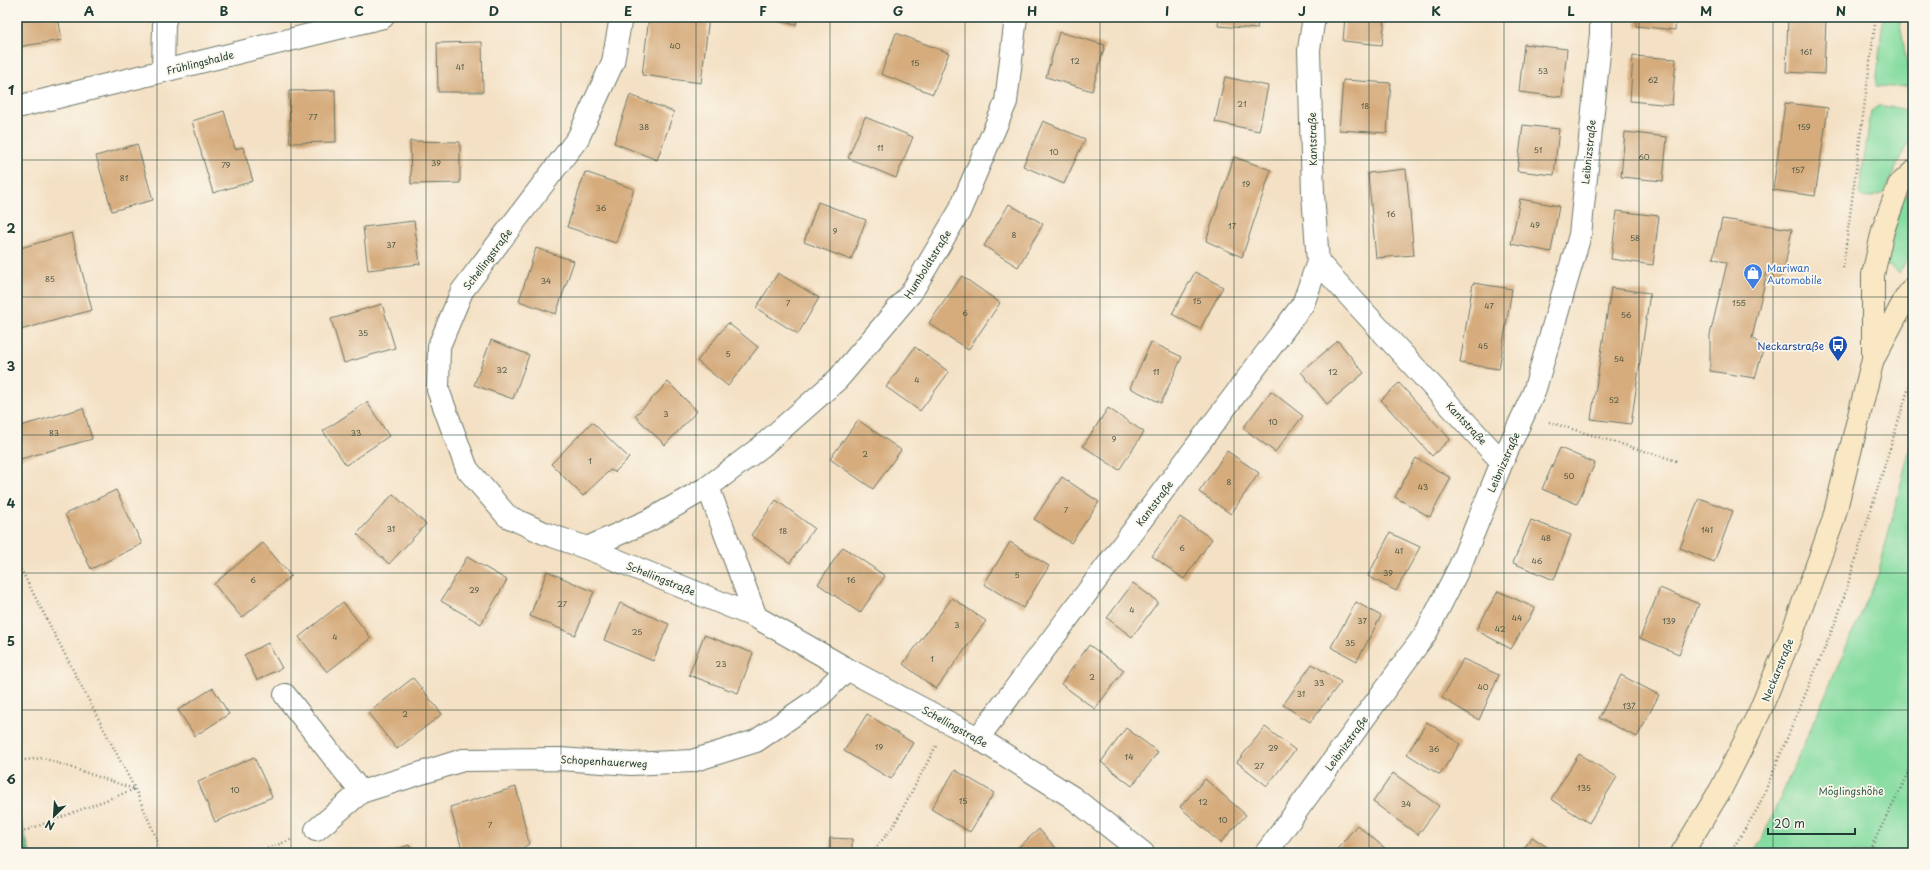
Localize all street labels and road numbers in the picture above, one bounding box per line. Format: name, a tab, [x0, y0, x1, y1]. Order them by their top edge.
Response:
street label: Frühlingshalde	[165, 46, 236, 78]
street label: Kantstraße	[1304, 112, 1320, 166]
street label: Leibnizstraße	[1577, 119, 1599, 185]
street label: Schellingstraße	[459, 225, 515, 293]
street label: Humboldtstraße	[900, 227, 954, 301]
street label: Kantstraße	[1443, 398, 1491, 448]
street label: Leibnizstraße	[1483, 429, 1523, 495]
street label: Kantstraße	[1132, 477, 1176, 529]
street label: Schellingstraße	[624, 557, 698, 599]
street label: Neckarstraße	[1758, 636, 1796, 704]
street label: Schellingstraße	[919, 702, 991, 750]
street label: Leibnizstraße	[1321, 712, 1371, 774]
street label: Schopenhauerweg	[560, 751, 648, 771]

